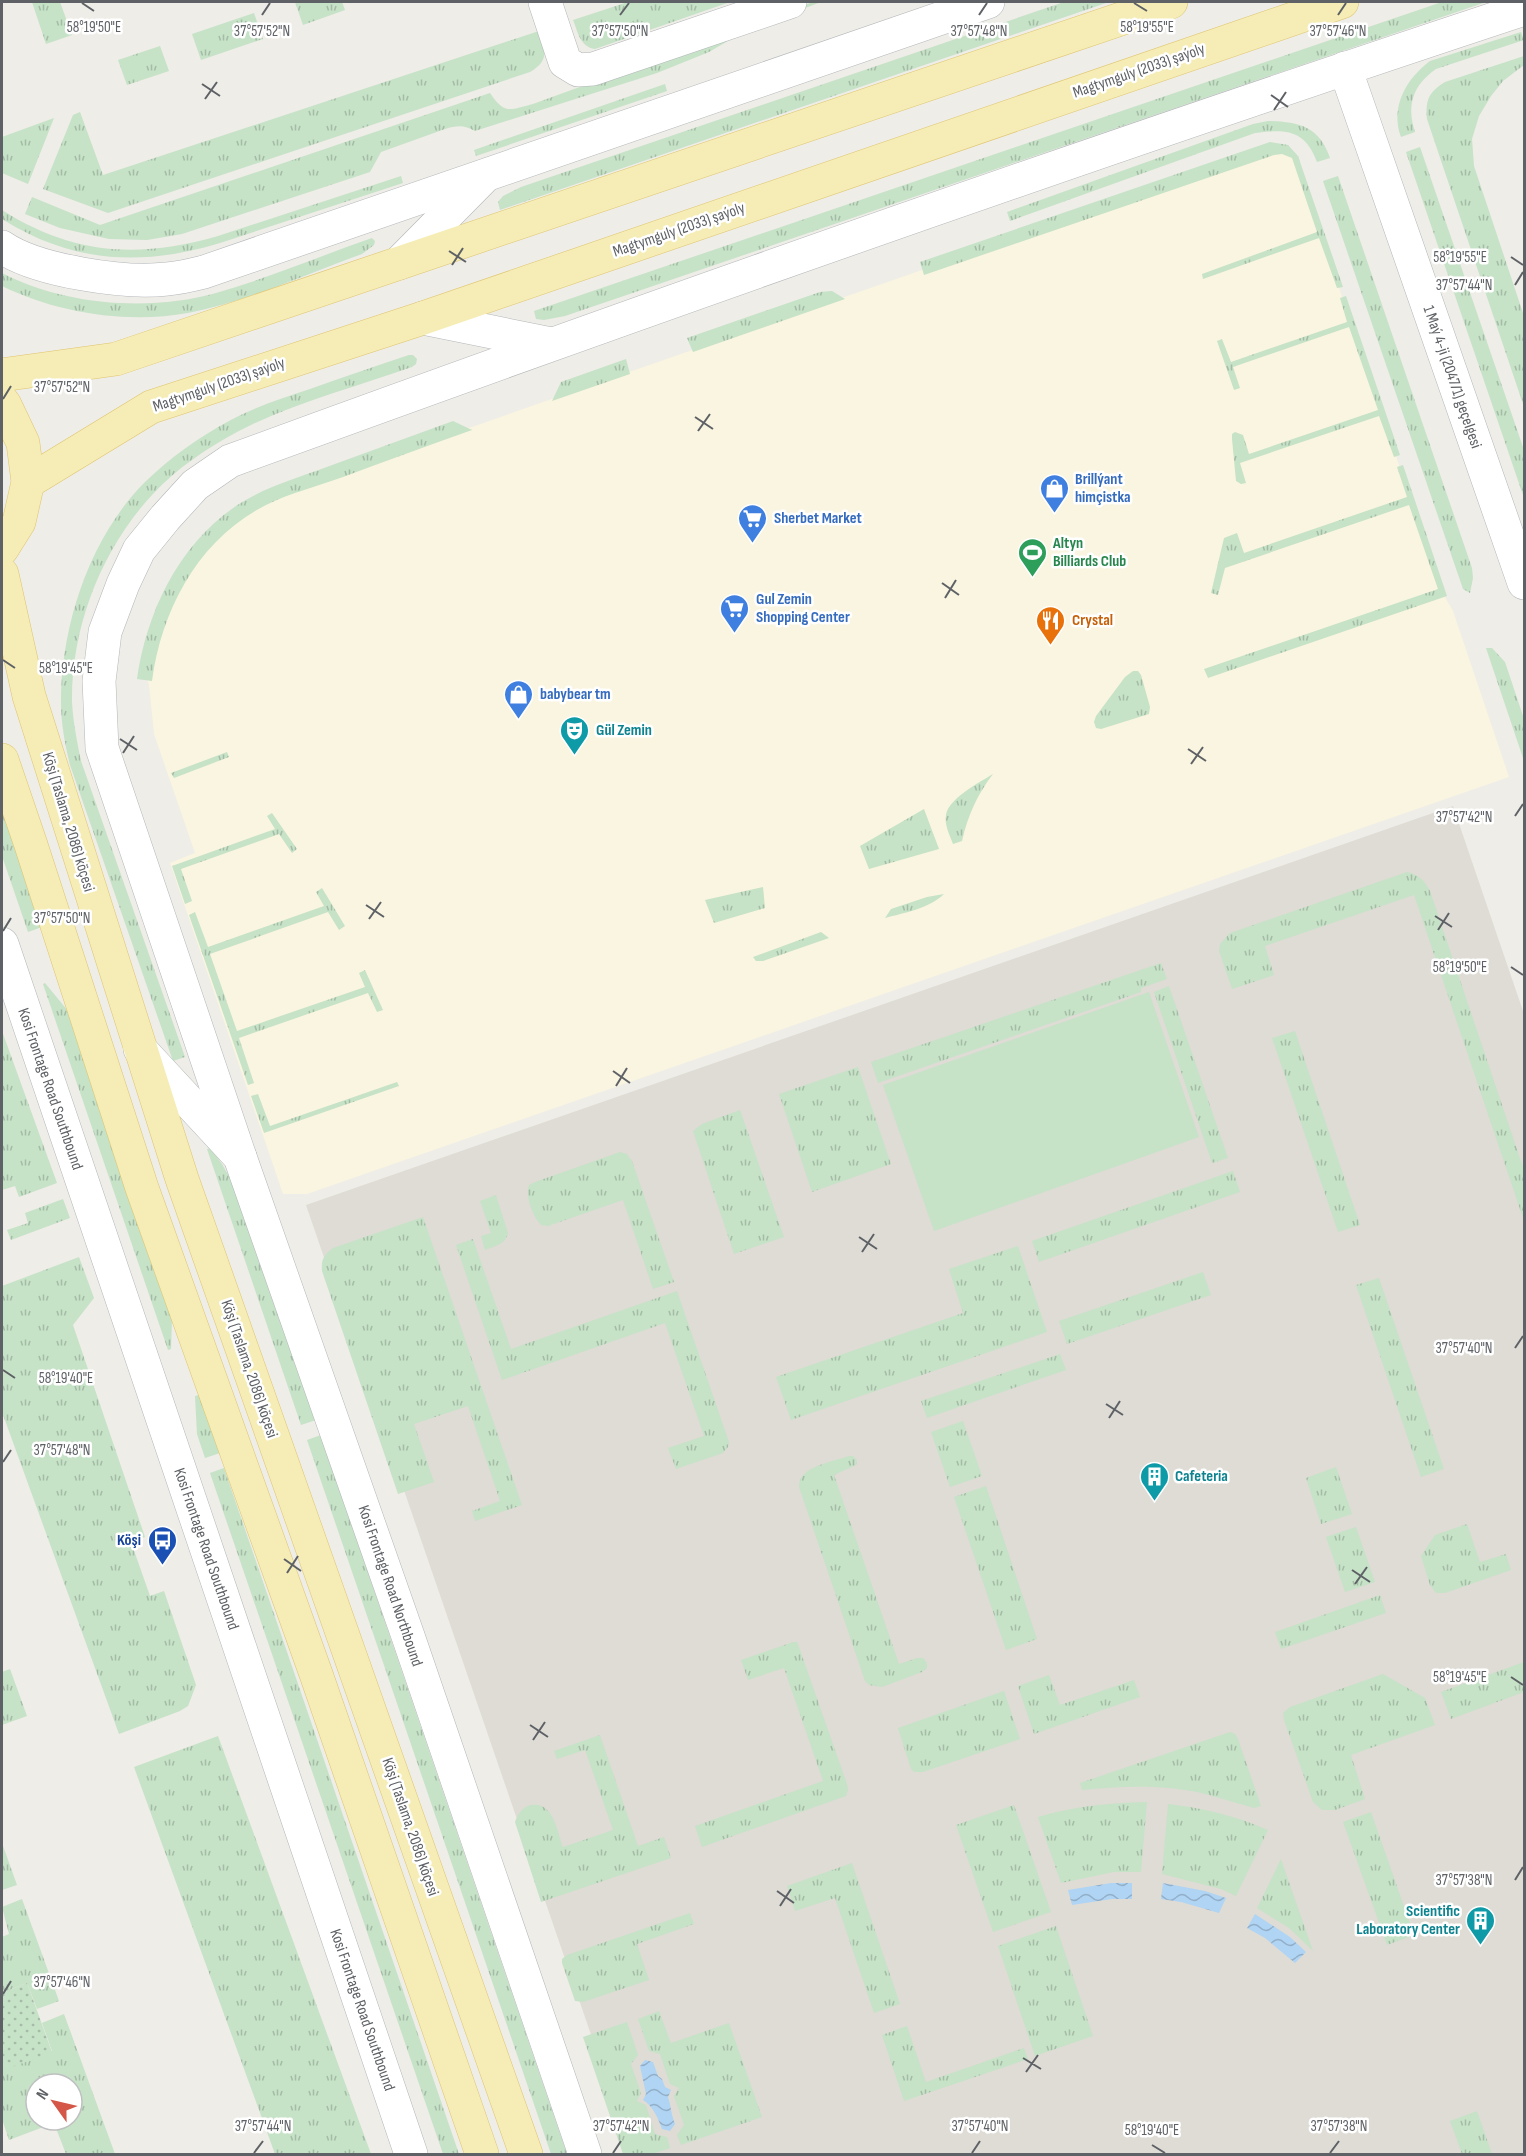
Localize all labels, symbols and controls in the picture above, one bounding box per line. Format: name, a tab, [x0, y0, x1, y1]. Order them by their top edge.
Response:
text: 58°19'50"E	[67, 18, 121, 37]
text: 58°19'55"E	[1120, 18, 1174, 37]
text: 37°57'52"N	[234, 22, 290, 41]
text: 37°57'50"N	[592, 22, 648, 41]
text: 37°57'48"N	[951, 22, 1007, 41]
text: 37°57'46"N	[1310, 22, 1366, 41]
street label: Magtymguly (2033) şaýoly	[1071, 40, 1207, 102]
street label: Magtymguly (2033) şaýoly	[611, 199, 747, 261]
text: 58°19'55"E	[1433, 248, 1487, 267]
text: 37°57'44"N	[1436, 276, 1492, 295]
street label: 1 Maý 4-ji (2047/1) geçelgesi	[1419, 303, 1485, 451]
street label: Magtymguly (2033) şaýoly	[151, 354, 287, 416]
text: 37°57'52"N	[34, 378, 90, 397]
place label: Brillýant himçistka	[1075, 470, 1131, 507]
shop icon: Brillýant himçistka	[1038, 472, 1070, 514]
supermarket icon: Sherbet Market	[737, 502, 769, 544]
place label: Sherbet Market	[774, 509, 862, 528]
place label: Altyn Billiards Club	[1052, 534, 1126, 571]
sports icon: Altyn Billiards Club	[1016, 536, 1048, 578]
place label: Gul Zemin Shopping Center	[756, 590, 850, 627]
supermarket icon: Gul Zemin Shopping Center	[719, 592, 751, 634]
restaurant icon: Crystal	[1035, 604, 1067, 646]
place label: Crystal	[1072, 611, 1113, 630]
text: 58°19'45"E	[39, 659, 93, 678]
shop icon: babybear tm	[503, 678, 535, 720]
place label: babybear tm	[540, 685, 611, 704]
theatre icon: Gül Zemin	[559, 714, 591, 756]
place label: Gül Zemin	[596, 721, 652, 740]
street label: Köşi (Taslama, 2086) köçesi	[38, 750, 98, 894]
text: 37°57'42"N	[1436, 808, 1492, 827]
text: 37°57'50"N	[34, 909, 90, 928]
text: 58°19'50"E	[1433, 958, 1487, 977]
street label: Kosi Frontage Road Southbound	[13, 1006, 87, 1172]
street label: Köşi (Taslama, 2086) köçesi	[216, 1297, 282, 1441]
text: 37°57'40"N	[1435, 1339, 1493, 1358]
text: 58°19'40"E	[39, 1369, 93, 1388]
text: 37°57'48"N	[34, 1441, 90, 1460]
building icon: Cafeteria	[1138, 1460, 1170, 1502]
street label: Kosi Frontage Road Southbound	[169, 1466, 243, 1632]
place label: Cafeteria	[1175, 1467, 1228, 1486]
street label: Kosi Frontage Road Northbound	[353, 1503, 427, 1669]
bus stop icon: Köşi	[146, 1524, 178, 1566]
place label: Köşi	[117, 1531, 141, 1550]
text: 58°19'45"E	[1433, 1668, 1487, 1687]
street label: Köşi (Taslama, 2086) köçesi	[377, 1755, 443, 1899]
text: 37°57'38"N	[1436, 1871, 1492, 1890]
place label: Scientific Laboratory Center	[1356, 1902, 1460, 1939]
building icon: Scientific Laboratory Center	[1465, 1904, 1497, 1946]
street label: Kosi Frontage Road Southbound	[325, 1927, 399, 2093]
text: 37°57'46"N	[34, 1973, 90, 1992]
north arrow	[24, 2072, 84, 2132]
text: N	[33, 2086, 53, 2103]
text: 37°57'44"N	[235, 2117, 291, 2136]
text: 37°57'42"N	[593, 2117, 649, 2136]
text: 37°57'40"N	[951, 2117, 1009, 2136]
text: 37°57'38"N	[1311, 2117, 1367, 2136]
text: 58°19'40"E	[1125, 2121, 1179, 2140]

